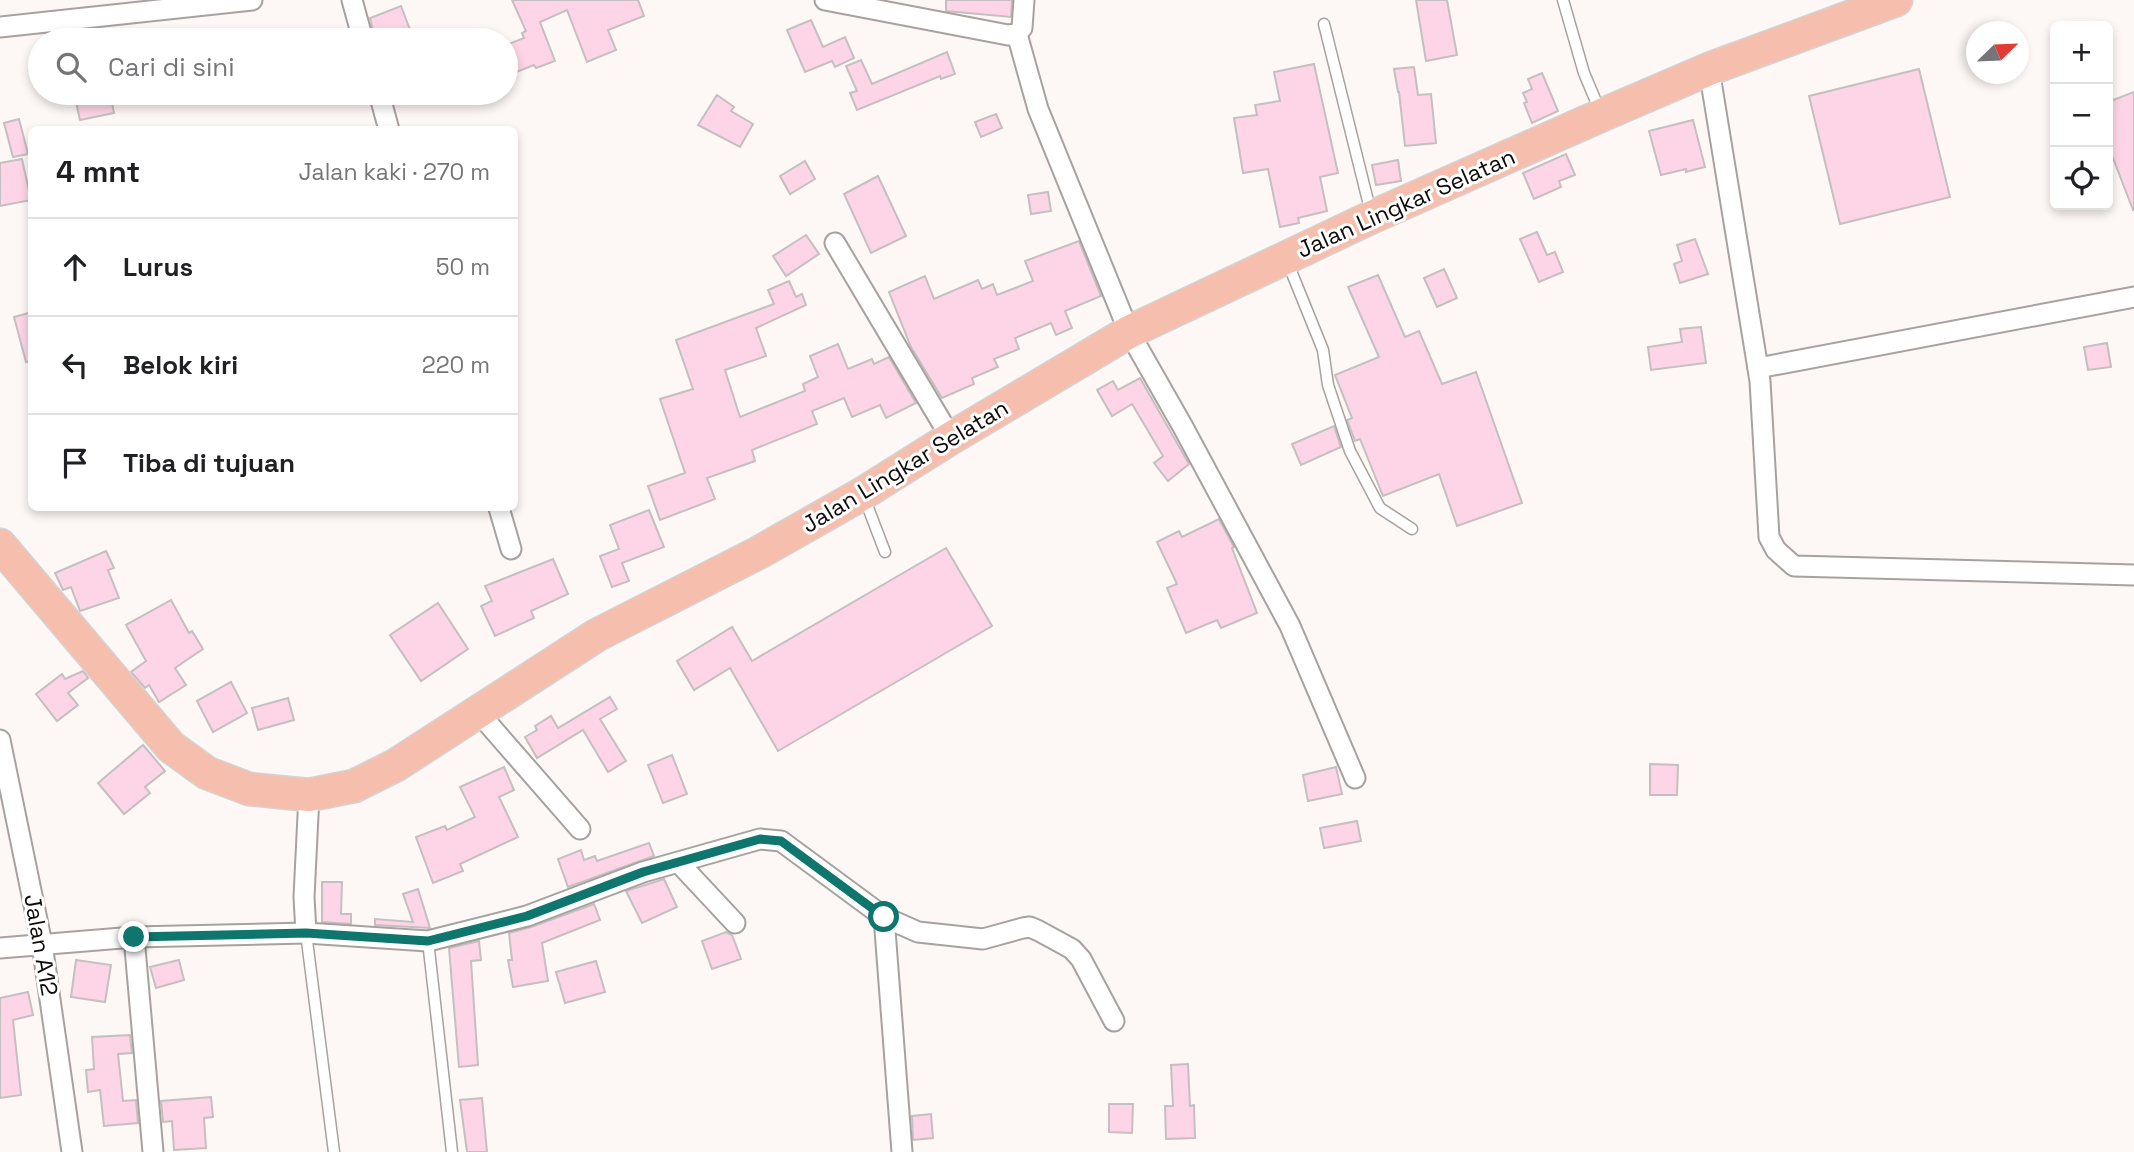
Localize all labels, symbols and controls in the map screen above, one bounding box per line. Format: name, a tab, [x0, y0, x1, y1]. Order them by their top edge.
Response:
north arrow	[1966, 21, 2029, 84]
map controls	[2050, 21, 2113, 210]
button: +	[2050, 21, 2113, 84]
search box	[28, 28, 518, 105]
icon: search	[52, 48, 90, 86]
text: Cari di sini	[108, 50, 235, 84]
button: −	[2050, 84, 2113, 147]
street label: Jalan Lingkar Selatan	[1292, 141, 1520, 265]
button: locate	[2050, 147, 2113, 210]
text: 4 mnt	[56, 152, 140, 191]
text: Jalan kaki · 270 m	[298, 157, 490, 187]
icon: ahead	[56, 248, 94, 286]
text: Lurus	[123, 250, 193, 284]
text: 50 m	[436, 252, 490, 282]
icon: left	[56, 346, 94, 384]
text: Belok kiri	[123, 348, 238, 382]
text: 220 m	[422, 350, 490, 380]
street label: Jalan Lingkar Selatan	[796, 392, 1014, 540]
icon: arrive	[56, 444, 94, 482]
text: Tiba di tujuan	[123, 446, 295, 480]
street label: Jalan A12	[17, 892, 65, 998]
route start	[868, 901, 899, 932]
route end	[118, 921, 149, 952]

